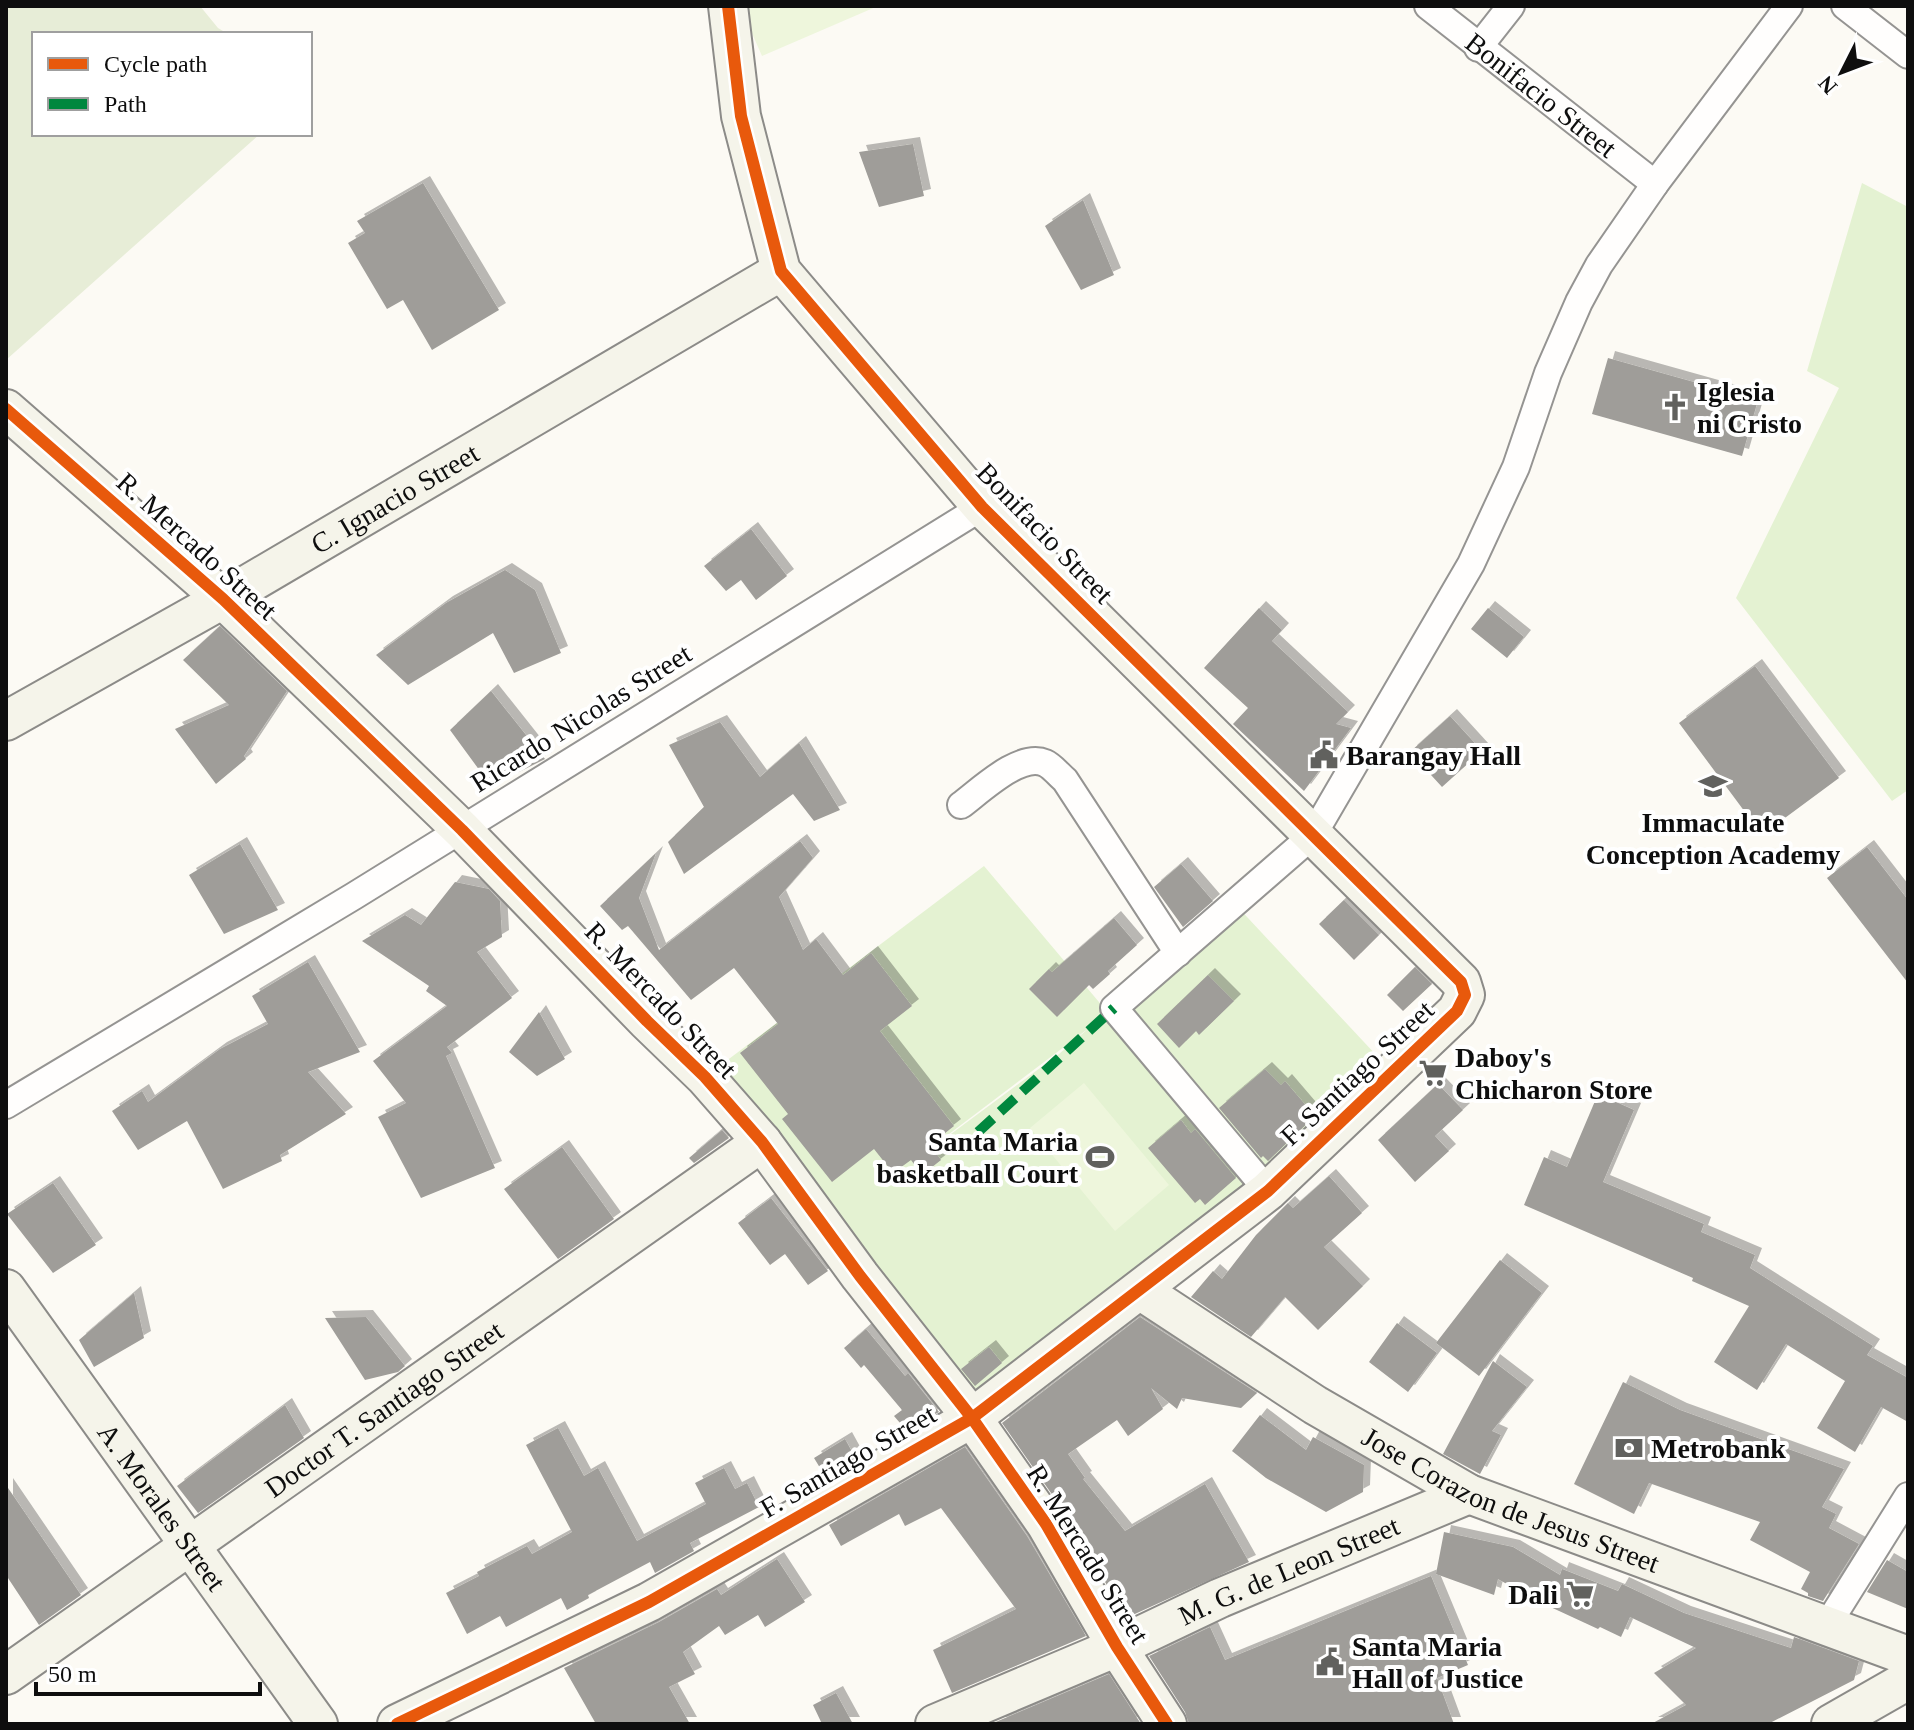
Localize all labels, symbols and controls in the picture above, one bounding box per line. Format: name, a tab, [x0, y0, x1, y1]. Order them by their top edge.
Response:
street label: Bonifacio Street	[1460, 26, 1623, 164]
legend	[32, 32, 312, 136]
north arrow	[1802, 32, 1882, 112]
text: Cycle path	[104, 51, 207, 77]
text: N	[1813, 71, 1842, 99]
text: Path	[104, 91, 147, 117]
place label: Iglesia ni Cristo	[1697, 376, 1802, 439]
church icon: Iglesia ni Cristo	[1660, 392, 1690, 422]
street label: C. Ignacio Street	[305, 437, 484, 559]
street label: Bonifacio Street	[970, 457, 1120, 610]
street label: R. Mercado Street	[111, 466, 284, 626]
street label: Ricardo Nicolas Street	[465, 638, 697, 798]
public building icon: Barangay Hall	[1309, 740, 1339, 770]
place label: Barangay Hall	[1346, 740, 1521, 771]
school or university icon: Immaculate Conception Academy	[1698, 771, 1728, 801]
place label: Immaculate Conception Academy	[1586, 807, 1840, 870]
street label: R. Mercado Street	[579, 916, 743, 1084]
street label: F. Santiago Street	[1274, 994, 1440, 1152]
place label: Daboy's Chicharon Store	[1455, 1042, 1652, 1105]
supermarket icon: Daboy's Chicharon Store	[1418, 1058, 1448, 1088]
place label: Santa Maria basketball Court	[877, 1126, 1079, 1189]
sports icon: Santa Maria basketball Court	[1085, 1142, 1115, 1172]
street label: Doctor T. Santiago Street	[259, 1314, 509, 1503]
street label: F. Santiago Street	[755, 1398, 942, 1524]
street label: A. Morales Street	[92, 1417, 233, 1597]
street label: Jose Corazon de Jesus Street	[1357, 1420, 1664, 1578]
bank icon: Metrobank	[1614, 1433, 1644, 1463]
place label: Metrobank	[1651, 1433, 1786, 1464]
street label: R. Mercado Street	[1021, 1459, 1155, 1649]
street label: M. G. de Leon Street	[1174, 1509, 1404, 1631]
place label: Dali	[1508, 1579, 1558, 1610]
supermarket icon: Dali	[1565, 1579, 1595, 1609]
place label: Santa Maria Hall of Justice	[1352, 1631, 1523, 1694]
scale bar	[36, 1646, 260, 1696]
public building icon: Santa Maria Hall of Justice	[1315, 1647, 1345, 1677]
text: 50 m	[48, 1661, 97, 1687]

